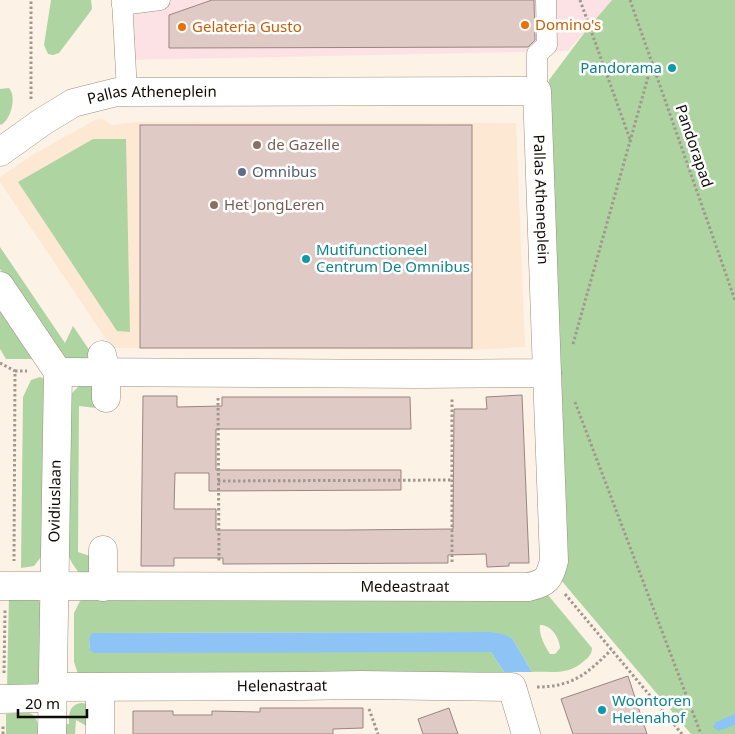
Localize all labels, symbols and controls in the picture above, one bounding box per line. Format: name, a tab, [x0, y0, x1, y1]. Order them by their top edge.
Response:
place label: Domino's	[535, 14, 601, 34]
place label: Gelateria Gusto	[192, 16, 302, 36]
marker: Domino's	[519, 19, 531, 31]
marker: Gelateria Gusto	[176, 21, 188, 33]
place label: Pandorama	[580, 57, 662, 77]
marker: Pandorama	[666, 62, 678, 74]
street label: Pallas Atheneplein	[85, 81, 217, 108]
street label: Pandorapad	[671, 102, 718, 190]
place label: de Gazelle	[267, 134, 340, 154]
street label: Pallas Atheneplein	[530, 134, 554, 265]
marker: de Gazelle	[251, 139, 263, 151]
place label: Omnibus	[252, 161, 317, 181]
marker: Omnibus	[236, 166, 248, 178]
place label: Het JongLeren	[224, 194, 325, 214]
marker: Het JongLeren	[208, 199, 220, 211]
place label: Mutifunctioneel Centrum De Omnibus	[316, 239, 470, 276]
marker: Mutifunctioneel Centrum De Omnibus	[300, 253, 312, 265]
street label: Ovidiuslaan	[43, 459, 65, 543]
street label: Medeastraat	[360, 576, 450, 596]
street label: Helenastraat	[237, 675, 328, 695]
scale bar	[18, 686, 86, 718]
place label: Woontoren Helenahof	[612, 690, 691, 727]
text: 20 m	[25, 693, 60, 713]
marker: Woontoren Helenahof	[596, 704, 608, 716]

